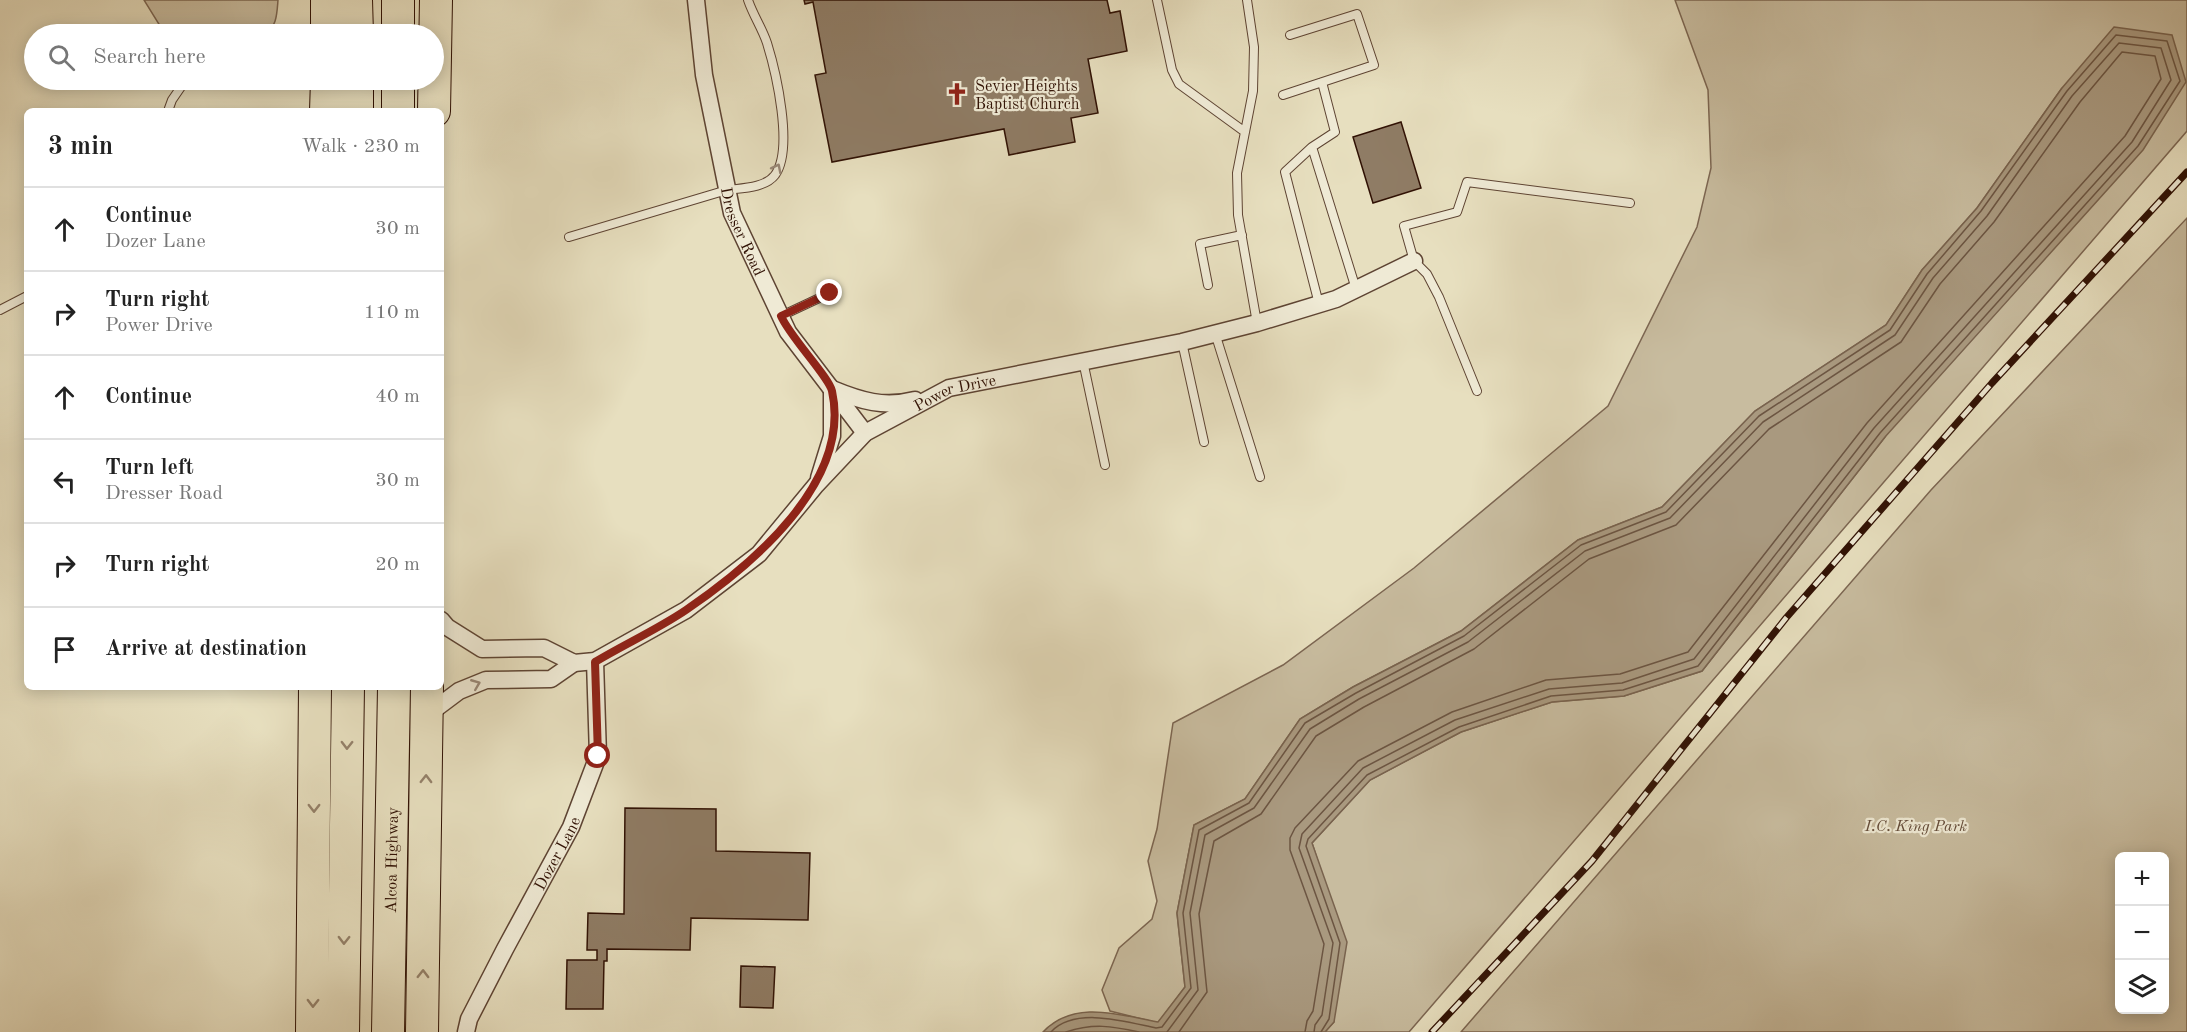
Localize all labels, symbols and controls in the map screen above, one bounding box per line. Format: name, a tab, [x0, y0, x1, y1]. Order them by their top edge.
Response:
search box	[24, 24, 444, 90]
icon: search	[45, 41, 78, 74]
text: Search here	[93, 46, 206, 68]
place label: Sevier Heights Baptist Church	[975, 79, 1080, 113]
church icon: Sevier Heights Baptist Church	[944, 81, 970, 107]
text: 3 min	[48, 134, 113, 160]
text: Walk · 230 m	[301, 137, 420, 157]
one-way arrow	[770, 163, 782, 174]
street label: Dresser Road	[717, 186, 766, 279]
text: Continue	[105, 205, 192, 227]
icon: ahead	[48, 213, 81, 246]
text: 30 m	[375, 219, 420, 239]
text: Dozer Lane	[105, 232, 206, 252]
route end	[816, 279, 842, 305]
text: Turn right	[105, 289, 209, 311]
icon: right	[48, 297, 81, 330]
text: 110 m	[364, 303, 420, 323]
text: Power Drive	[105, 316, 213, 336]
street label: Power Drive	[912, 373, 997, 415]
icon: ahead	[48, 381, 81, 414]
text: Continue	[105, 386, 192, 408]
text: 40 m	[375, 387, 420, 407]
text: Turn left	[105, 457, 194, 479]
icon: left	[48, 465, 81, 498]
text: 30 m	[375, 471, 420, 491]
text: Dresser Road	[105, 484, 223, 504]
icon: right	[48, 549, 81, 582]
text: Turn right	[105, 554, 209, 576]
text: 20 m	[375, 555, 420, 575]
icon: arrive	[48, 633, 81, 666]
text: Arrive at destination	[105, 638, 307, 660]
one-way arrow	[470, 679, 481, 691]
one-way arrow	[341, 741, 353, 750]
route start	[584, 742, 610, 768]
one-way arrow	[420, 774, 432, 783]
one-way arrow	[308, 804, 320, 813]
street label: Alcoa Highway	[384, 806, 402, 913]
street label: Dozer Lane	[532, 815, 584, 893]
park label: I.C. King Park	[1864, 819, 1967, 835]
map controls	[2115, 852, 2169, 1014]
button: +	[2115, 852, 2169, 906]
button: −	[2115, 906, 2169, 960]
one-way arrow	[338, 936, 351, 945]
button: layers	[2115, 960, 2169, 1014]
one-way arrow	[417, 969, 429, 978]
one-way arrow	[307, 999, 319, 1008]

